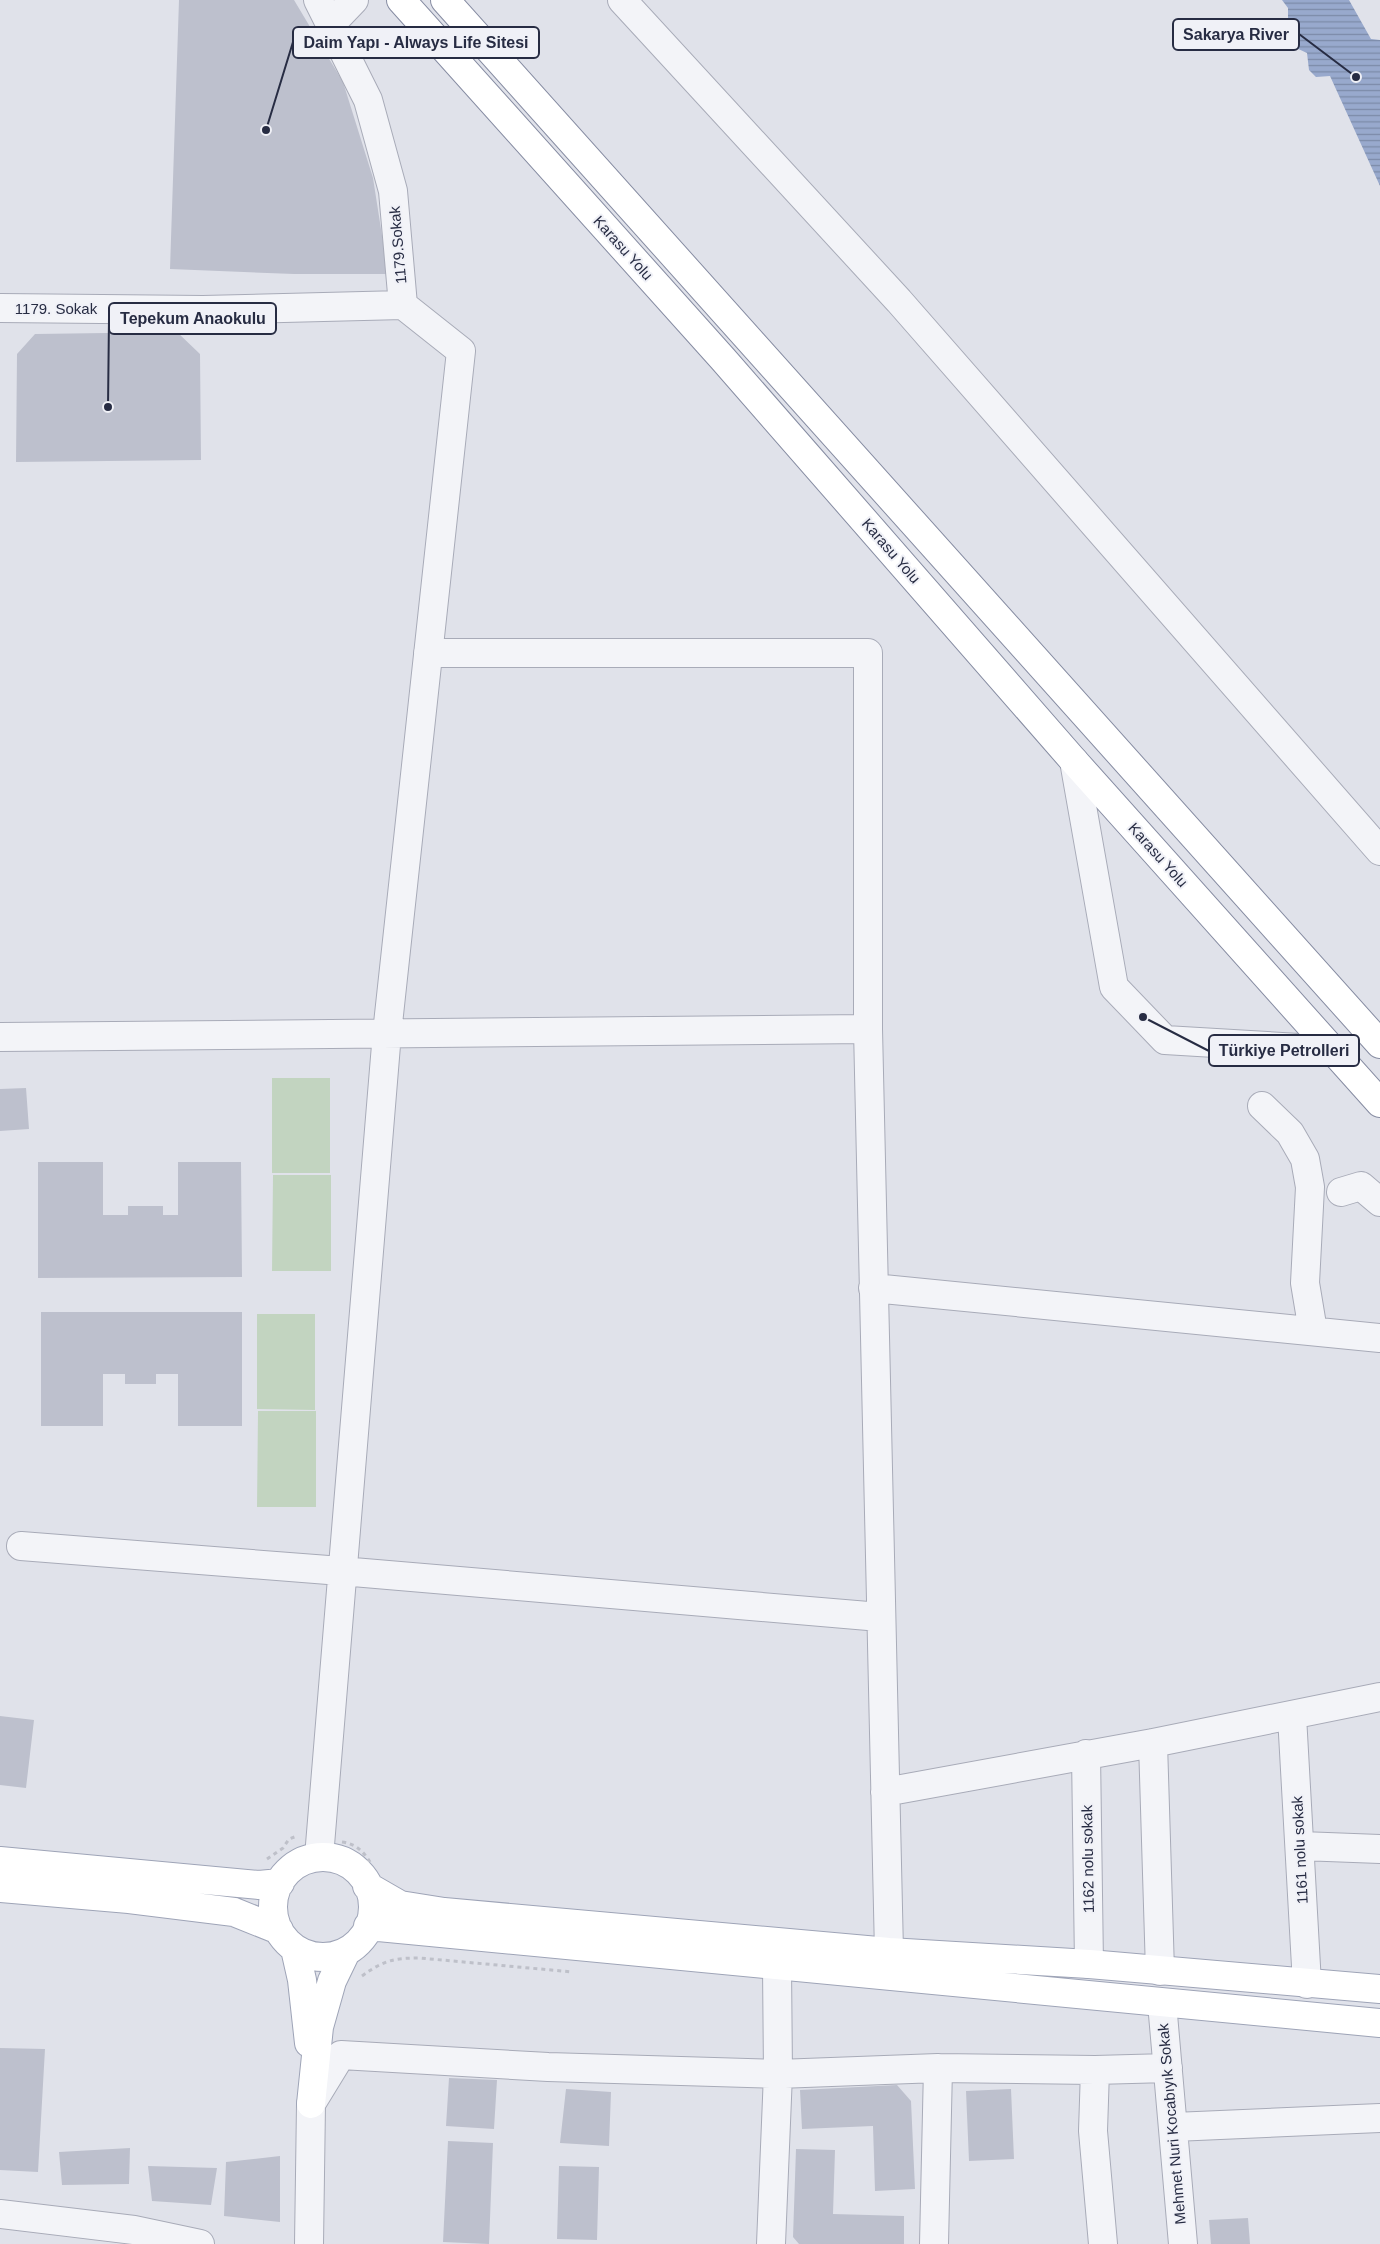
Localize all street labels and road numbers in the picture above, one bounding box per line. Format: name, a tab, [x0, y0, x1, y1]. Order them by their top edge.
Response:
street label: 1179.Sokak	[386, 205, 409, 285]
street label: Karasu Yolu	[590, 212, 656, 283]
street label: 1179. Sokak	[15, 300, 98, 317]
street label: Karasu Yolu	[859, 515, 924, 586]
street label: Karasu Yolu	[1125, 819, 1191, 890]
street label: 1161 nolu sokak	[1288, 1795, 1311, 1904]
street label: 1162 nolu sokak	[1078, 1804, 1097, 1913]
street label: Mehmet Nuri Kocabıyık Sokak	[1154, 2022, 1189, 2225]

